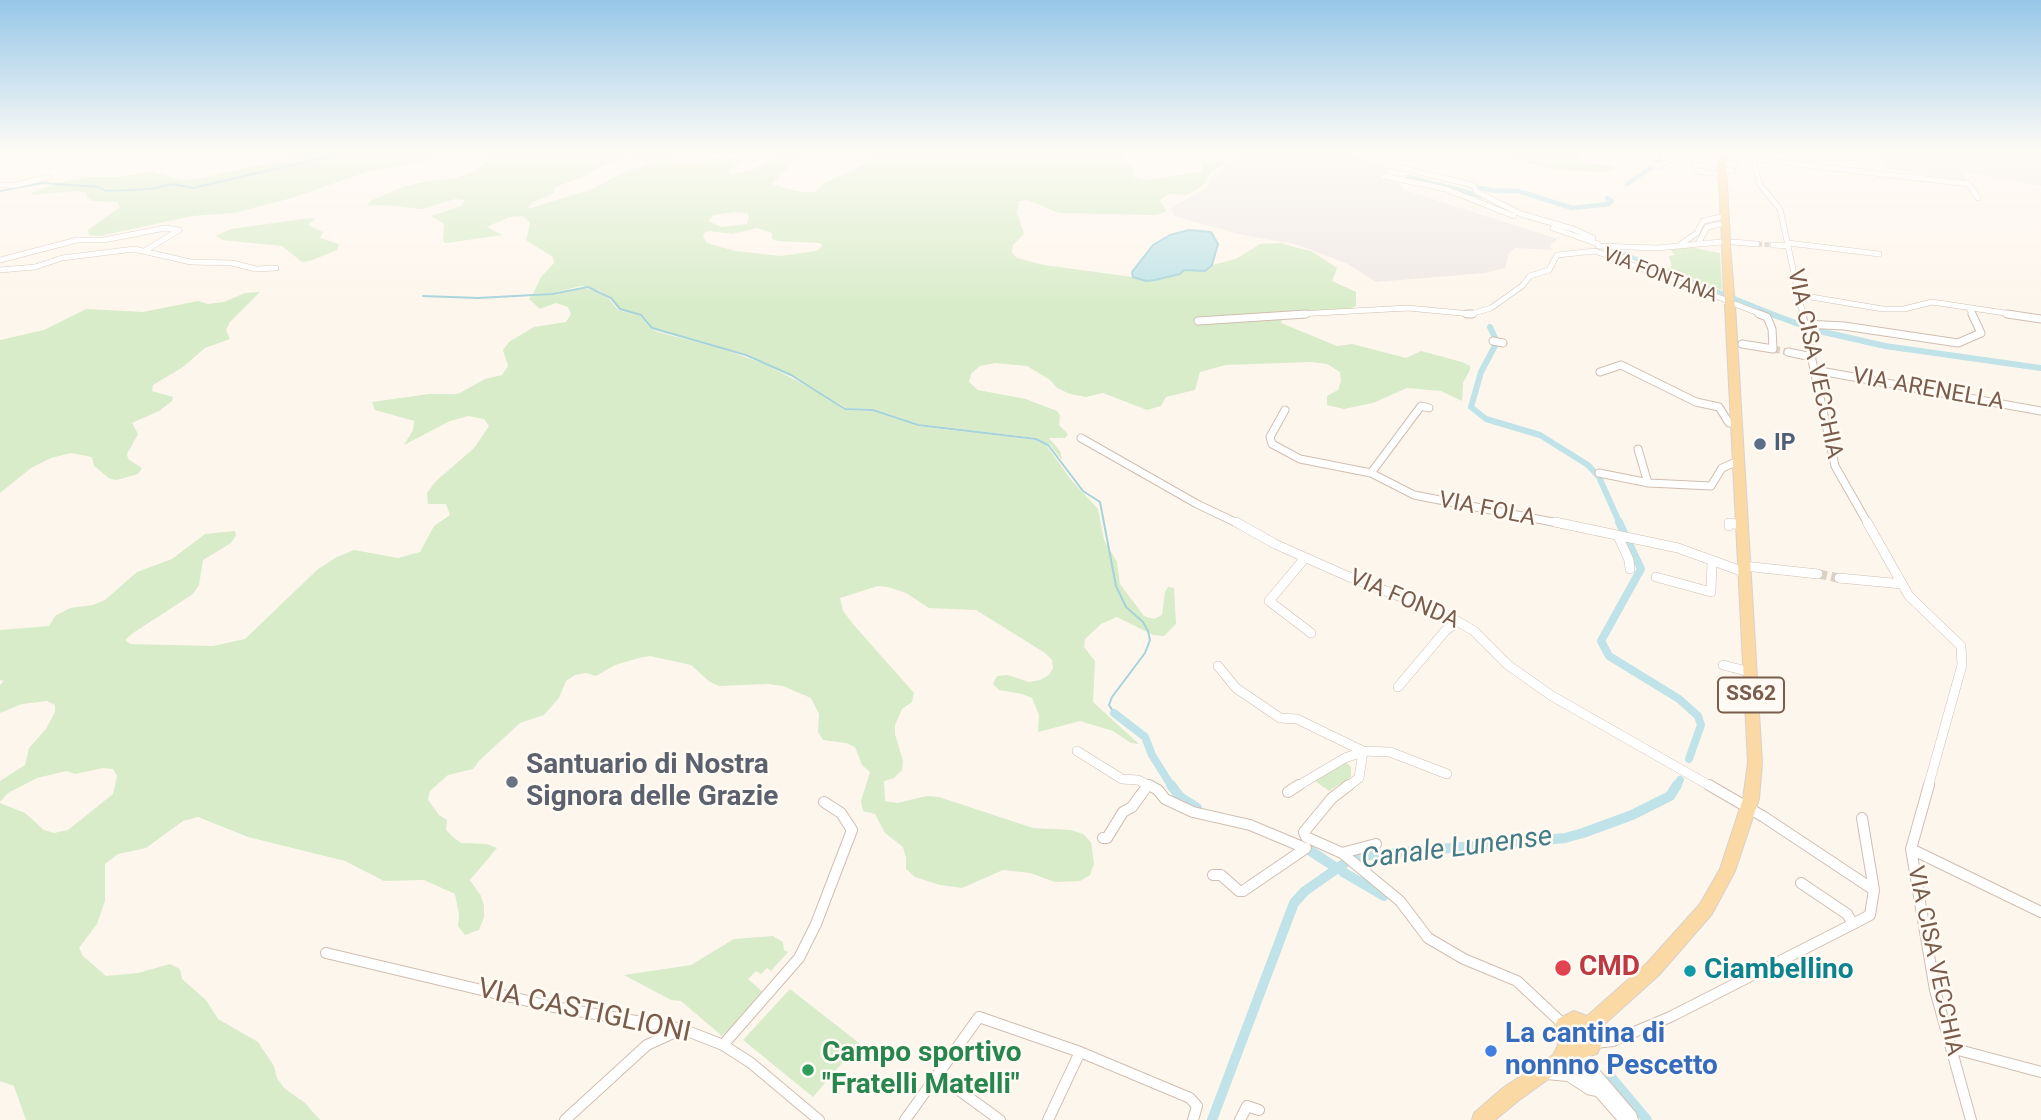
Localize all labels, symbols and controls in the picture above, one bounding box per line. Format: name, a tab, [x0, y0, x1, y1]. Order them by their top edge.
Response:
street label: VIA FONTANA	[1600, 244, 1720, 308]
street label: VIA CISA VECCHIA	[1780, 267, 1848, 461]
street label: VIA ARENELLA	[1850, 363, 2006, 417]
place label: IP	[1774, 430, 1796, 458]
marker: IP	[1752, 436, 1768, 452]
street label: VIA FOLA	[1436, 487, 1538, 533]
street label: VIA FONDA	[1345, 565, 1463, 635]
road number: SS62	[1718, 678, 1784, 712]
place label: Santuario di Nostra Signora delle Grazie	[526, 749, 778, 815]
marker: Santuario di Nostra Signora delle Grazie	[504, 774, 520, 790]
water label: Canale Lunense	[1360, 821, 1554, 877]
street label: VIA CISA VECCHIA	[1900, 864, 1968, 1058]
place label: CMD	[1579, 951, 1640, 985]
place label: Ciambellino	[1704, 954, 1854, 988]
marker: CMD	[1553, 958, 1573, 978]
marker: Ciambellino	[1682, 963, 1698, 979]
street label: VIA CASTIGLIONI	[474, 973, 694, 1051]
place label: La cantina di nonnno Pescetto	[1505, 1018, 1718, 1084]
place label: Campo sportivo "Fratelli Matelli"	[822, 1037, 1022, 1103]
marker: La cantina di nonnno Pescetto	[1483, 1043, 1499, 1059]
marker: Campo sportivo "Fratelli Matelli"	[800, 1062, 816, 1078]

